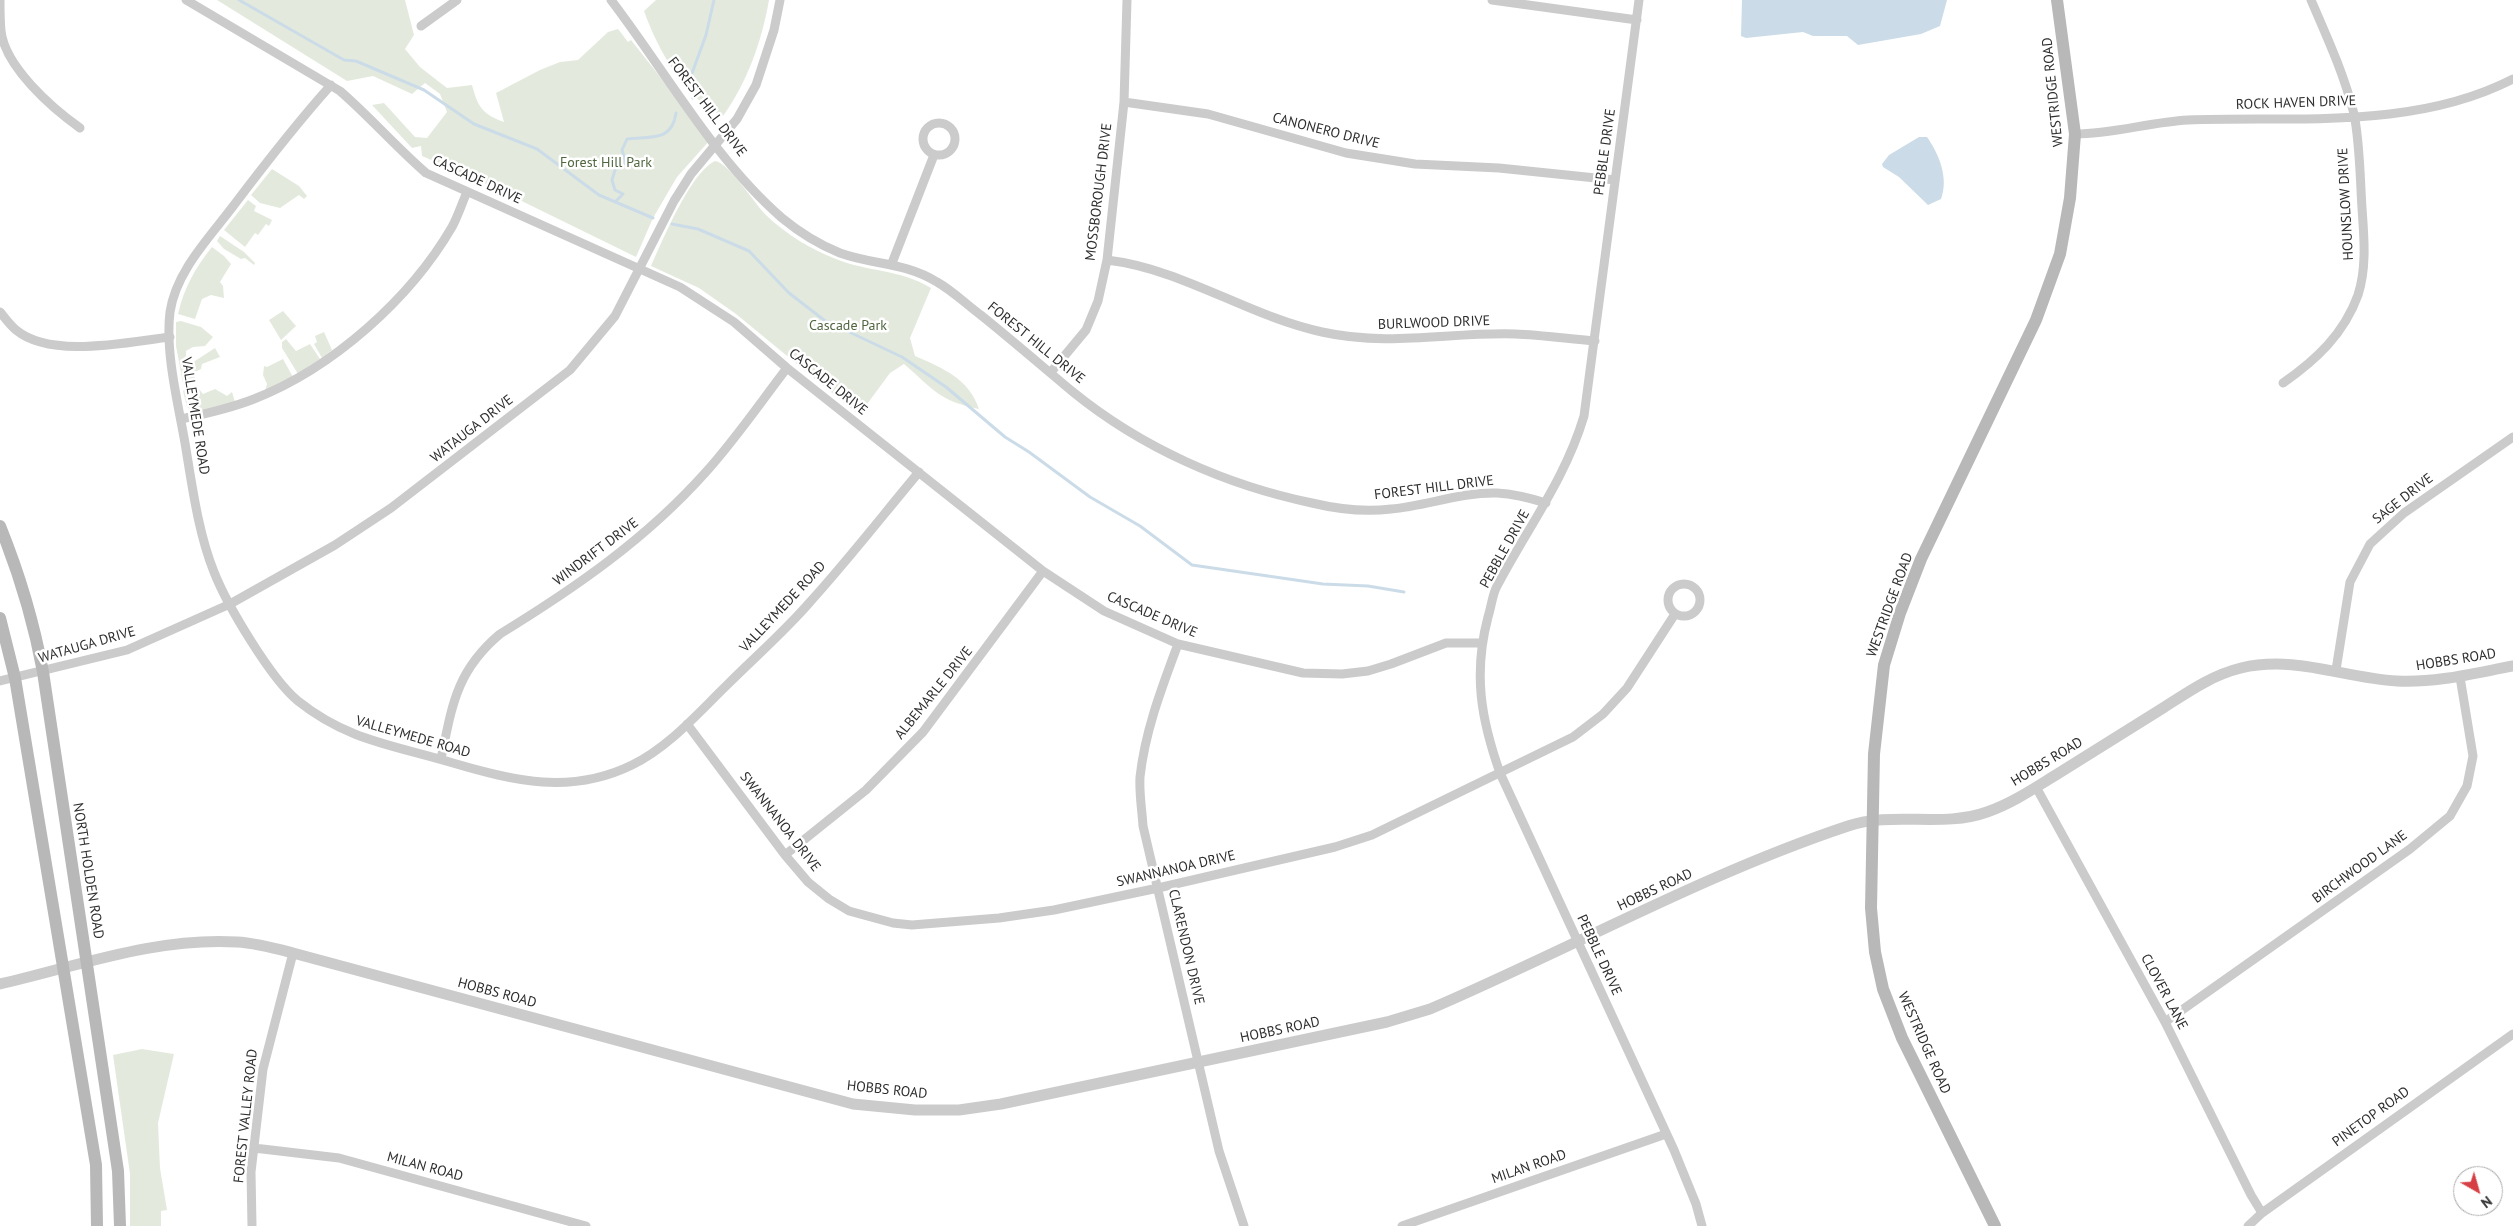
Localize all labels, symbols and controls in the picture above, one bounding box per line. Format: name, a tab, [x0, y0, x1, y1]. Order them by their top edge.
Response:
street label: WESTRIDGE ROAD	[2039, 36, 2067, 148]
street label: FOREST HILL DRIVE	[664, 54, 750, 160]
street label: ROCK HAVEN DRIVE	[2236, 93, 2356, 113]
street label: PEBBLE DRIVE	[1591, 108, 1619, 196]
street label: CANONERO DRIVE	[1271, 110, 1381, 152]
street label: MOSSBOROUGH DRIVE	[1082, 122, 1116, 262]
street label: HOUNSLOW DRIVE	[2335, 147, 2357, 261]
street label: CASCADE DRIVE	[430, 152, 524, 208]
park label: Forest Hill Park	[560, 155, 652, 171]
street label: FOREST HILL DRIVE	[984, 299, 1088, 387]
street label: BURLWOOD DRIVE	[1378, 313, 1490, 333]
park label: Cascade Park	[809, 318, 887, 334]
street label: CASCADE DRIVE	[785, 345, 871, 419]
street label: VALLEYMEDE ROAD	[177, 356, 213, 476]
street label: WATAUGA DRIVE	[427, 392, 517, 466]
street label: SAGE DRIVE	[2369, 470, 2437, 528]
street label: FOREST HILL DRIVE	[1373, 472, 1495, 504]
street label: PEBBLE DRIVE	[1477, 507, 1533, 591]
street label: WINDRIFT DRIVE	[550, 514, 642, 590]
street label: WESTRIDGE ROAD	[1863, 550, 1917, 660]
street label: VALLEYMEDE ROAD	[736, 558, 830, 656]
street label: CASCADE DRIVE	[1104, 588, 1200, 642]
street label: WATAUGA DRIVE	[37, 623, 137, 667]
street label: ALBEMARLE DRIVE	[892, 643, 976, 743]
street label: HOBBS ROAD	[2415, 645, 2497, 675]
street label: VALLEYMEDE ROAD	[354, 713, 472, 761]
street label: HOBBS ROAD	[2008, 734, 2086, 790]
street label: SWANNANOA DRIVE	[736, 769, 824, 875]
street label: NORTH HOLDEN ROAD	[69, 802, 107, 940]
street label: BIRCHWOOD LANE	[2309, 827, 2411, 907]
street label: SWANNANOA DRIVE	[1115, 847, 1237, 891]
street label: HOBBS ROAD	[1615, 865, 1695, 915]
street label: CLARENDON DRIVE	[1165, 888, 1207, 1006]
street label: PEBBLE DRIVE	[1573, 912, 1625, 998]
street label: CLOVER LANE	[2137, 951, 2191, 1033]
street label: HOBBS ROAD	[456, 974, 538, 1012]
street label: WESTRIDGE ROAD	[1894, 989, 1954, 1097]
street label: HOBBS ROAD	[1239, 1013, 1321, 1047]
street label: FOREST VALLEY ROAD	[231, 1048, 261, 1184]
street label: HOBBS ROAD	[846, 1077, 928, 1103]
street label: PINETOP ROAD	[2329, 1083, 2413, 1151]
street label: MILAN ROAD	[1489, 1146, 1569, 1188]
street label: MILAN ROAD	[385, 1149, 465, 1185]
north arrow	[2453, 1166, 2503, 1216]
text: N	[2477, 1192, 2496, 1212]

